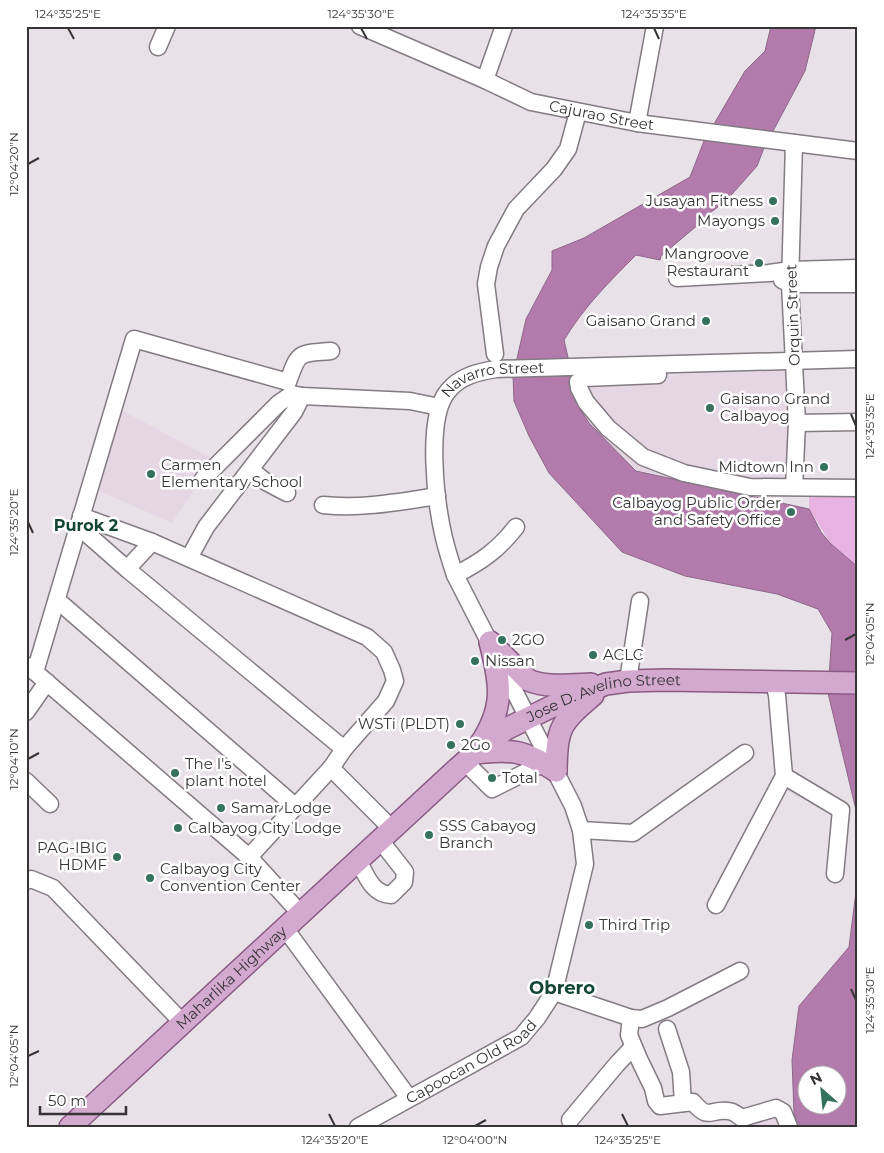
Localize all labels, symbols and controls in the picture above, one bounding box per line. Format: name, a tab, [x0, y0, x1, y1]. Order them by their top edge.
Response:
text: 124°35'25"E	[35, 6, 101, 21]
text: 124°35'30"E	[327, 6, 395, 21]
text: 124°35'35"E	[621, 6, 687, 21]
street label: Cajurao Street	[547, 96, 655, 134]
text: 12°04'20"N	[6, 132, 21, 196]
place label: Jusayan Fitness	[644, 191, 763, 210]
marker: Jusayan Fitness	[767, 195, 779, 207]
place label: Mayongs	[697, 211, 765, 230]
marker: Mayongs	[769, 215, 781, 227]
place label: Mangroove Restaurant	[664, 244, 749, 280]
marker: Mangroove Restaurant	[753, 257, 765, 269]
street label: Orquin Street	[781, 264, 804, 366]
place label: Gaisano Grand	[586, 311, 696, 330]
marker: Gaisano Grand	[700, 315, 712, 327]
street label: Navarro Street	[437, 358, 545, 401]
place label: Gaisano Grand Calbayog	[720, 389, 830, 425]
text: 124°35'35"E	[862, 393, 877, 459]
marker: Gaisano Grand Calbayog	[704, 402, 716, 414]
place label: Carmen Elementary School	[161, 455, 302, 491]
place label: Midtown Inn	[719, 457, 814, 476]
marker: Midtown Inn	[818, 461, 830, 473]
marker: Carmen Elementary School	[145, 468, 157, 480]
text: 124°35'20"E	[6, 488, 21, 556]
place label: Calbayog Public Order and Safety Office	[612, 493, 781, 529]
marker: Calbayog Public Order and Safety Office	[785, 506, 797, 518]
district label: Purok 2	[54, 516, 118, 535]
text: 12°04'05"N	[862, 602, 877, 666]
place label: 2GO	[512, 630, 545, 649]
marker: 2GO	[496, 634, 508, 646]
place label: ACLC	[603, 645, 644, 664]
marker: ACLC	[587, 649, 599, 661]
place label: Nissan	[485, 651, 535, 670]
marker: Nissan	[469, 655, 481, 667]
street label: Jose D. Avelino Street	[522, 670, 681, 727]
place label: WSTi (PLDT)	[358, 714, 450, 733]
marker: WSTi (PLDT)	[454, 718, 466, 730]
text: 12°04'10"N	[6, 728, 21, 790]
place label: 2Go	[461, 735, 491, 754]
marker: 2Go	[445, 739, 457, 751]
place label: The I's plant hotel	[185, 754, 267, 790]
marker: The I's plant hotel	[169, 767, 181, 779]
place label: Total	[502, 768, 538, 787]
marker: Total	[486, 772, 498, 784]
place label: Samar Lodge	[231, 798, 331, 817]
marker: Samar Lodge	[215, 802, 227, 814]
place label: SSS Cabayog Branch	[439, 816, 536, 852]
place label: Calbayog City Lodge	[188, 818, 341, 837]
marker: Calbayog City Lodge	[172, 822, 184, 834]
marker: SSS Cabayog Branch	[423, 829, 435, 841]
place label: PAG-IBIG HDMF	[37, 838, 107, 874]
marker: PAG-IBIG HDMF	[111, 851, 123, 863]
place label: Calbayog City Convention Center	[160, 859, 301, 895]
marker: Calbayog City Convention Center	[144, 872, 156, 884]
place label: Third Trip	[599, 915, 670, 934]
marker: Third Trip	[583, 919, 595, 931]
street label: Maharlika Highway	[172, 921, 291, 1033]
text: 124°35'30"E	[862, 966, 877, 1034]
district label: Obrero	[529, 977, 595, 999]
street label: Capoocan Old Road	[402, 1016, 541, 1108]
text: 12°04'05"N	[6, 1024, 21, 1088]
north arrow	[796, 1066, 846, 1116]
text: N	[807, 1068, 825, 1089]
scale bar	[40, 1083, 126, 1115]
text: 50 m	[48, 1091, 86, 1110]
text: 124°35'20"E	[301, 1132, 369, 1147]
text: 12°04'00"N	[443, 1132, 507, 1147]
text: 124°35'25"E	[595, 1132, 661, 1147]

